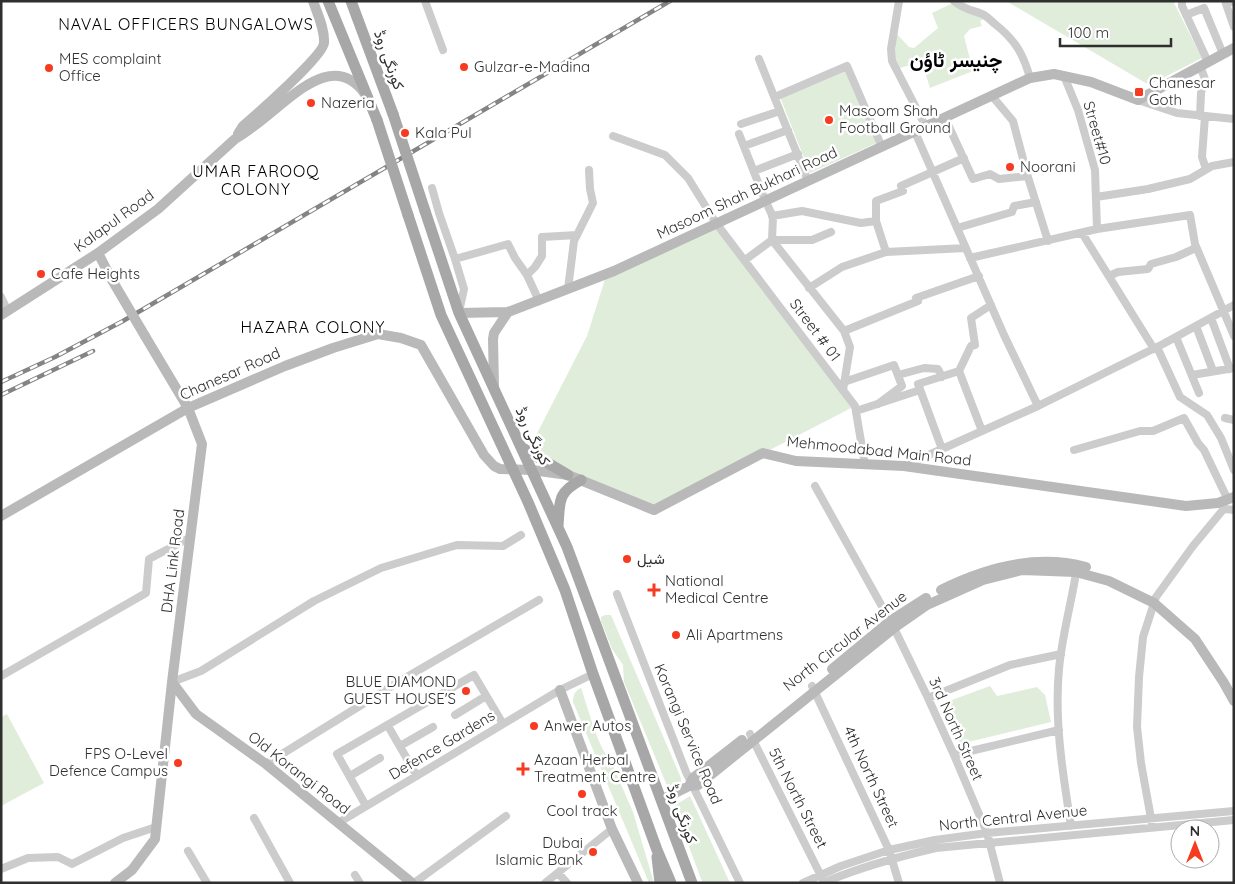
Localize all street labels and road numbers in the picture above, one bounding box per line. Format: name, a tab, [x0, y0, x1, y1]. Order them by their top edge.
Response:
street label: کورنگی روڈ	[369, 27, 409, 93]
street label: Street#10	[1079, 99, 1116, 167]
street label: Masoom Shah Bukhari Road	[653, 142, 840, 243]
street label: Kalapul Road	[70, 185, 157, 256]
street label: Street # 01	[786, 295, 845, 365]
street label: Chanesar Road	[177, 343, 283, 404]
street label: کورنگی روڈ	[511, 404, 555, 469]
street label: Mehmoodabad Main Road	[786, 431, 972, 470]
street label: DHA Link Road	[157, 508, 188, 614]
street label: North Circular Avenue	[779, 586, 910, 695]
street label: Korangi Service Road	[650, 661, 727, 807]
street label: 3rd North Street	[925, 674, 988, 783]
street label: Defence Gardens	[385, 705, 498, 784]
street label: 4th North Street	[840, 723, 903, 831]
street label: Old Korangi Road	[245, 727, 354, 818]
street label: 5th North Street	[765, 744, 832, 851]
street label: کورنگی روڈ	[662, 781, 702, 847]
street label: North Central Avenue	[938, 800, 1088, 835]

